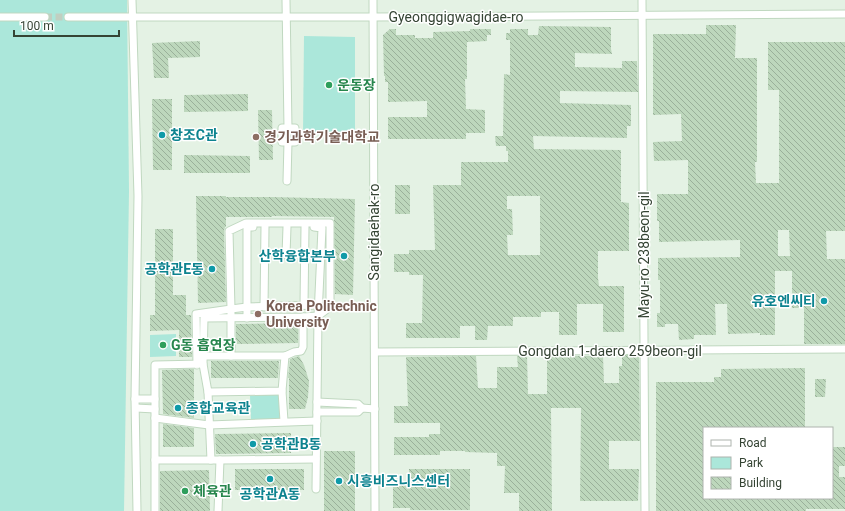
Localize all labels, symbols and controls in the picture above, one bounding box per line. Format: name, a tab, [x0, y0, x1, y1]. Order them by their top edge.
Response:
street label: Gyeonggigwagidae-ro	[389, 9, 524, 25]
scale bar	[14, 12, 119, 38]
text: 100 m	[20, 19, 54, 33]
place label: 운동장	[337, 77, 376, 93]
marker: 운동장	[324, 80, 334, 90]
place label: 창조C관	[170, 127, 218, 143]
place label: 경기과학기술대학교	[264, 129, 380, 145]
marker: 창조C관	[157, 130, 167, 140]
marker: 경기과학기술대학교	[251, 132, 261, 142]
street label: Sangidaehak-ro	[366, 184, 382, 280]
street label: Mayu-ro 238beon-gil	[636, 191, 652, 319]
place label: 산학융합본부	[259, 248, 336, 264]
marker: 산학융합본부	[339, 251, 349, 261]
place label: 공학관E동	[145, 261, 204, 277]
marker: 공학관E동	[207, 264, 217, 274]
place label: 유호엔씨티	[752, 293, 816, 309]
marker: 유호엔씨티	[819, 296, 829, 306]
place label: Korea Politechnic University	[266, 298, 377, 330]
marker: Korea Politechnic University	[253, 309, 263, 319]
place label: G동 흡연장	[171, 337, 236, 353]
marker: G동 흡연장	[158, 340, 168, 350]
street label: Gongdan 1-daero 259beon-gil	[518, 343, 702, 359]
place label: 종합교육관	[186, 400, 251, 416]
marker: 종합교육관	[173, 403, 183, 413]
legend	[703, 427, 833, 499]
place label: 공학관B동	[261, 436, 322, 452]
text: Road	[739, 436, 767, 450]
marker: 공학관B동	[248, 439, 258, 449]
text: Park	[739, 456, 764, 470]
place label: 시흥비즈니스센터	[347, 473, 450, 489]
marker: 공학관A동	[265, 474, 275, 484]
marker: 시흥비즈니스센터	[334, 476, 344, 486]
text: Building	[739, 476, 782, 490]
place label: 체육관	[193, 483, 232, 499]
marker: 체육관	[180, 486, 190, 496]
place label: 공학관A동	[240, 486, 301, 502]

